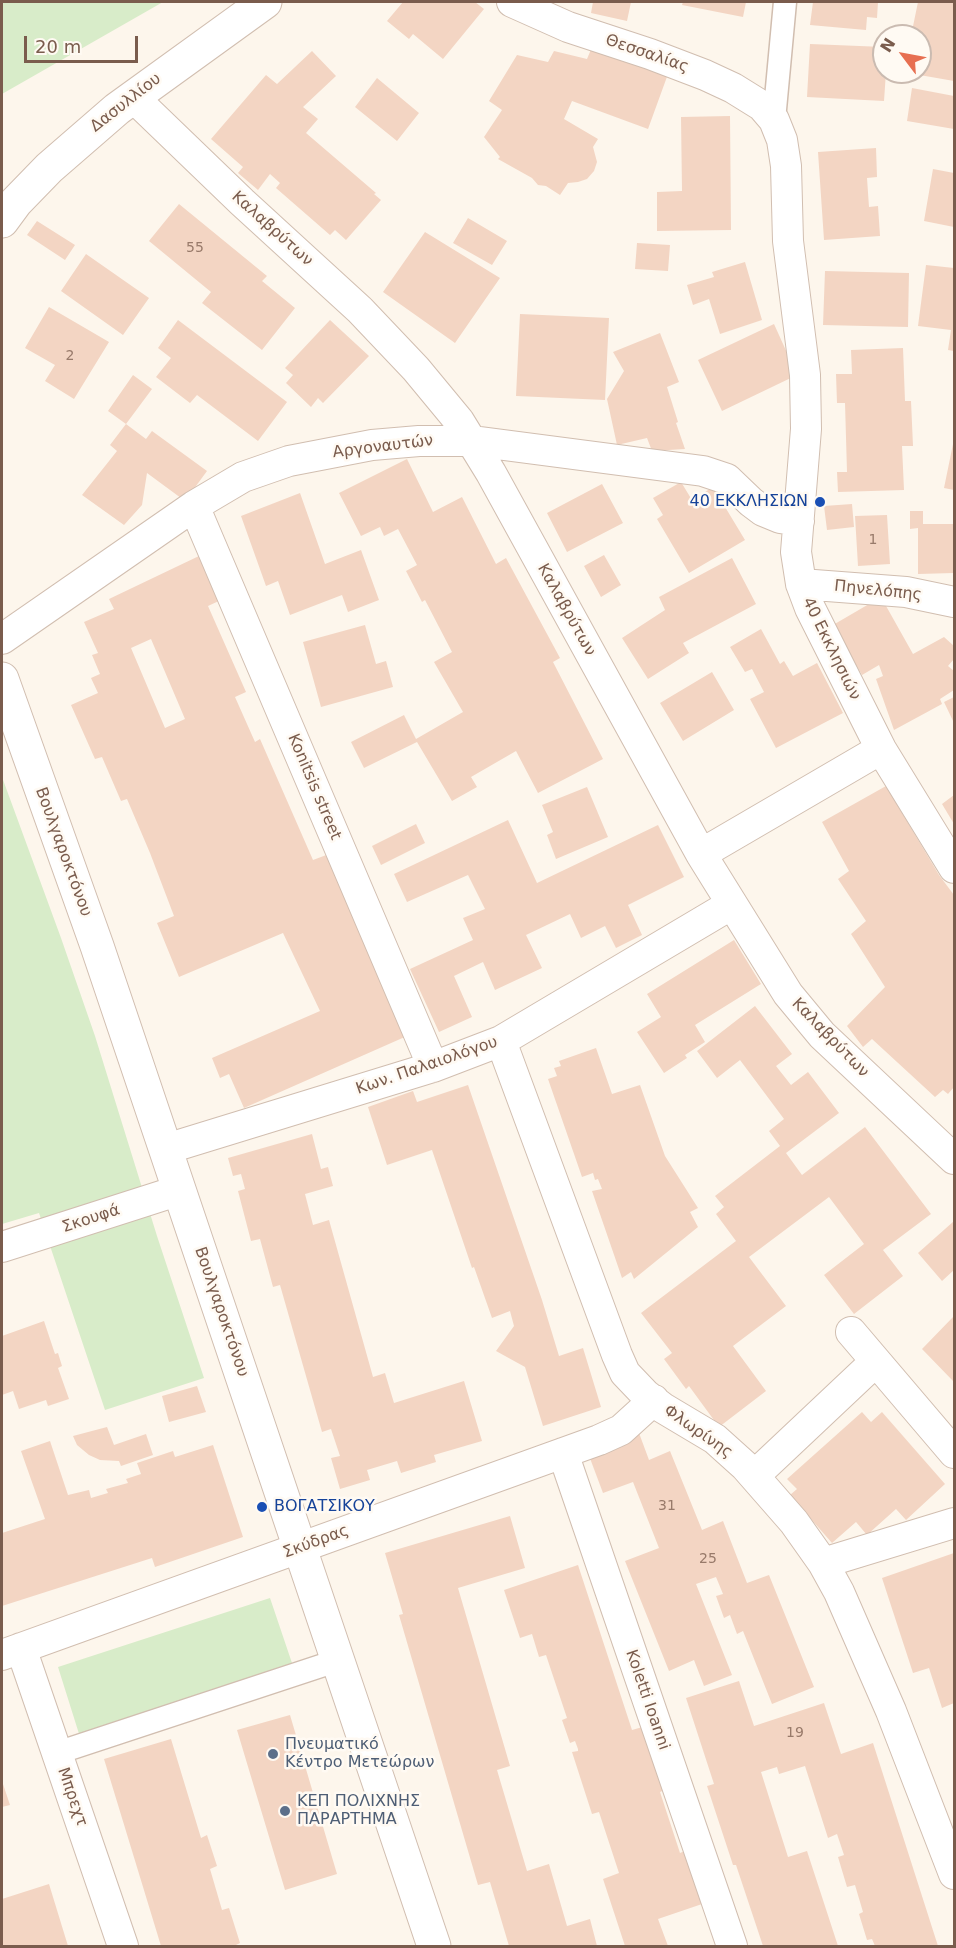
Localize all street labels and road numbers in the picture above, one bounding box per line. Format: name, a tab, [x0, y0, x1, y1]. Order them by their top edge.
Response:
street label: Θεσσαλίας	[603, 31, 691, 77]
street label: Δασυλλίου	[87, 69, 165, 137]
street label: Καλαβρύτων	[227, 188, 317, 270]
street label: Αργοναυτών	[332, 431, 434, 463]
street label: Καλαβρύτων	[533, 560, 599, 660]
street label: Πηνελόπης	[833, 577, 923, 605]
street label: 40 Εκκλησιών	[798, 594, 864, 704]
street label: Konitsis street	[283, 731, 345, 843]
street label: Βουλγαροκτόνου	[31, 785, 95, 919]
street label: Καλαβρύτων	[787, 994, 873, 1082]
street label: Κων. Παλαιολόγου	[354, 1033, 500, 1099]
street label: Σκουφά	[60, 1201, 122, 1237]
street label: Βουλγαροκτόνου	[190, 1244, 252, 1380]
street label: Φλωρίνης	[660, 1401, 736, 1463]
street label: Σκύδρας	[280, 1521, 352, 1563]
street label: Koletti Ioanni	[621, 1647, 673, 1753]
street label: Μπρεχτ	[53, 1765, 91, 1829]

